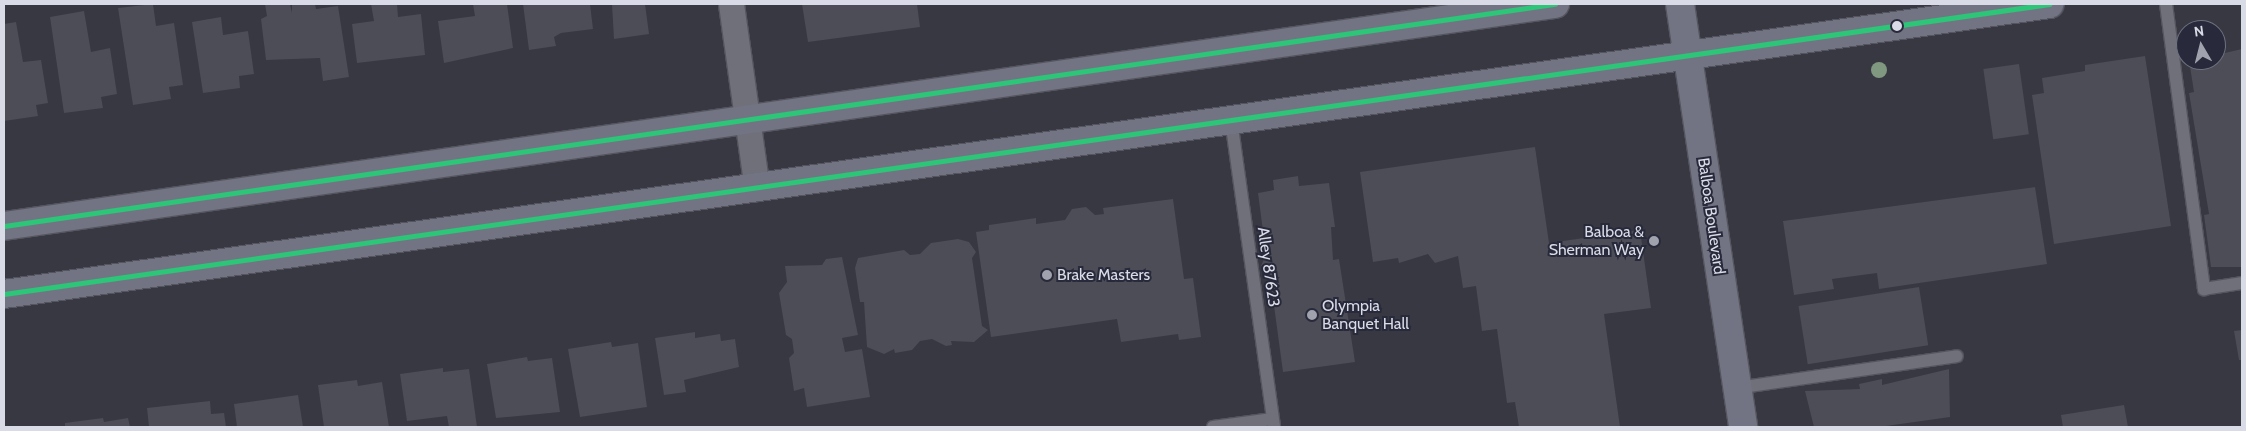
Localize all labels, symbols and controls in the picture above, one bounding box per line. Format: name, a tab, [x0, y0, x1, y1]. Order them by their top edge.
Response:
north arrow	[2176, 20, 2226, 70]
unlabelled marker	[1892, 21, 1902, 31]
text: N	[2193, 22, 2205, 41]
street label: Balboa Boulevard	[1693, 156, 1729, 276]
place label: Balboa & Sherman Way	[1549, 222, 1644, 260]
street label: Alley 87623	[1253, 226, 1283, 308]
marker: Balboa & Sherman Way	[1648, 235, 1660, 247]
place label: Brake Masters	[1057, 265, 1150, 285]
marker: Brake Masters	[1041, 269, 1053, 281]
place label: Olympia Banquet Hall	[1322, 296, 1409, 334]
marker: Olympia Banquet Hall	[1306, 309, 1318, 321]

